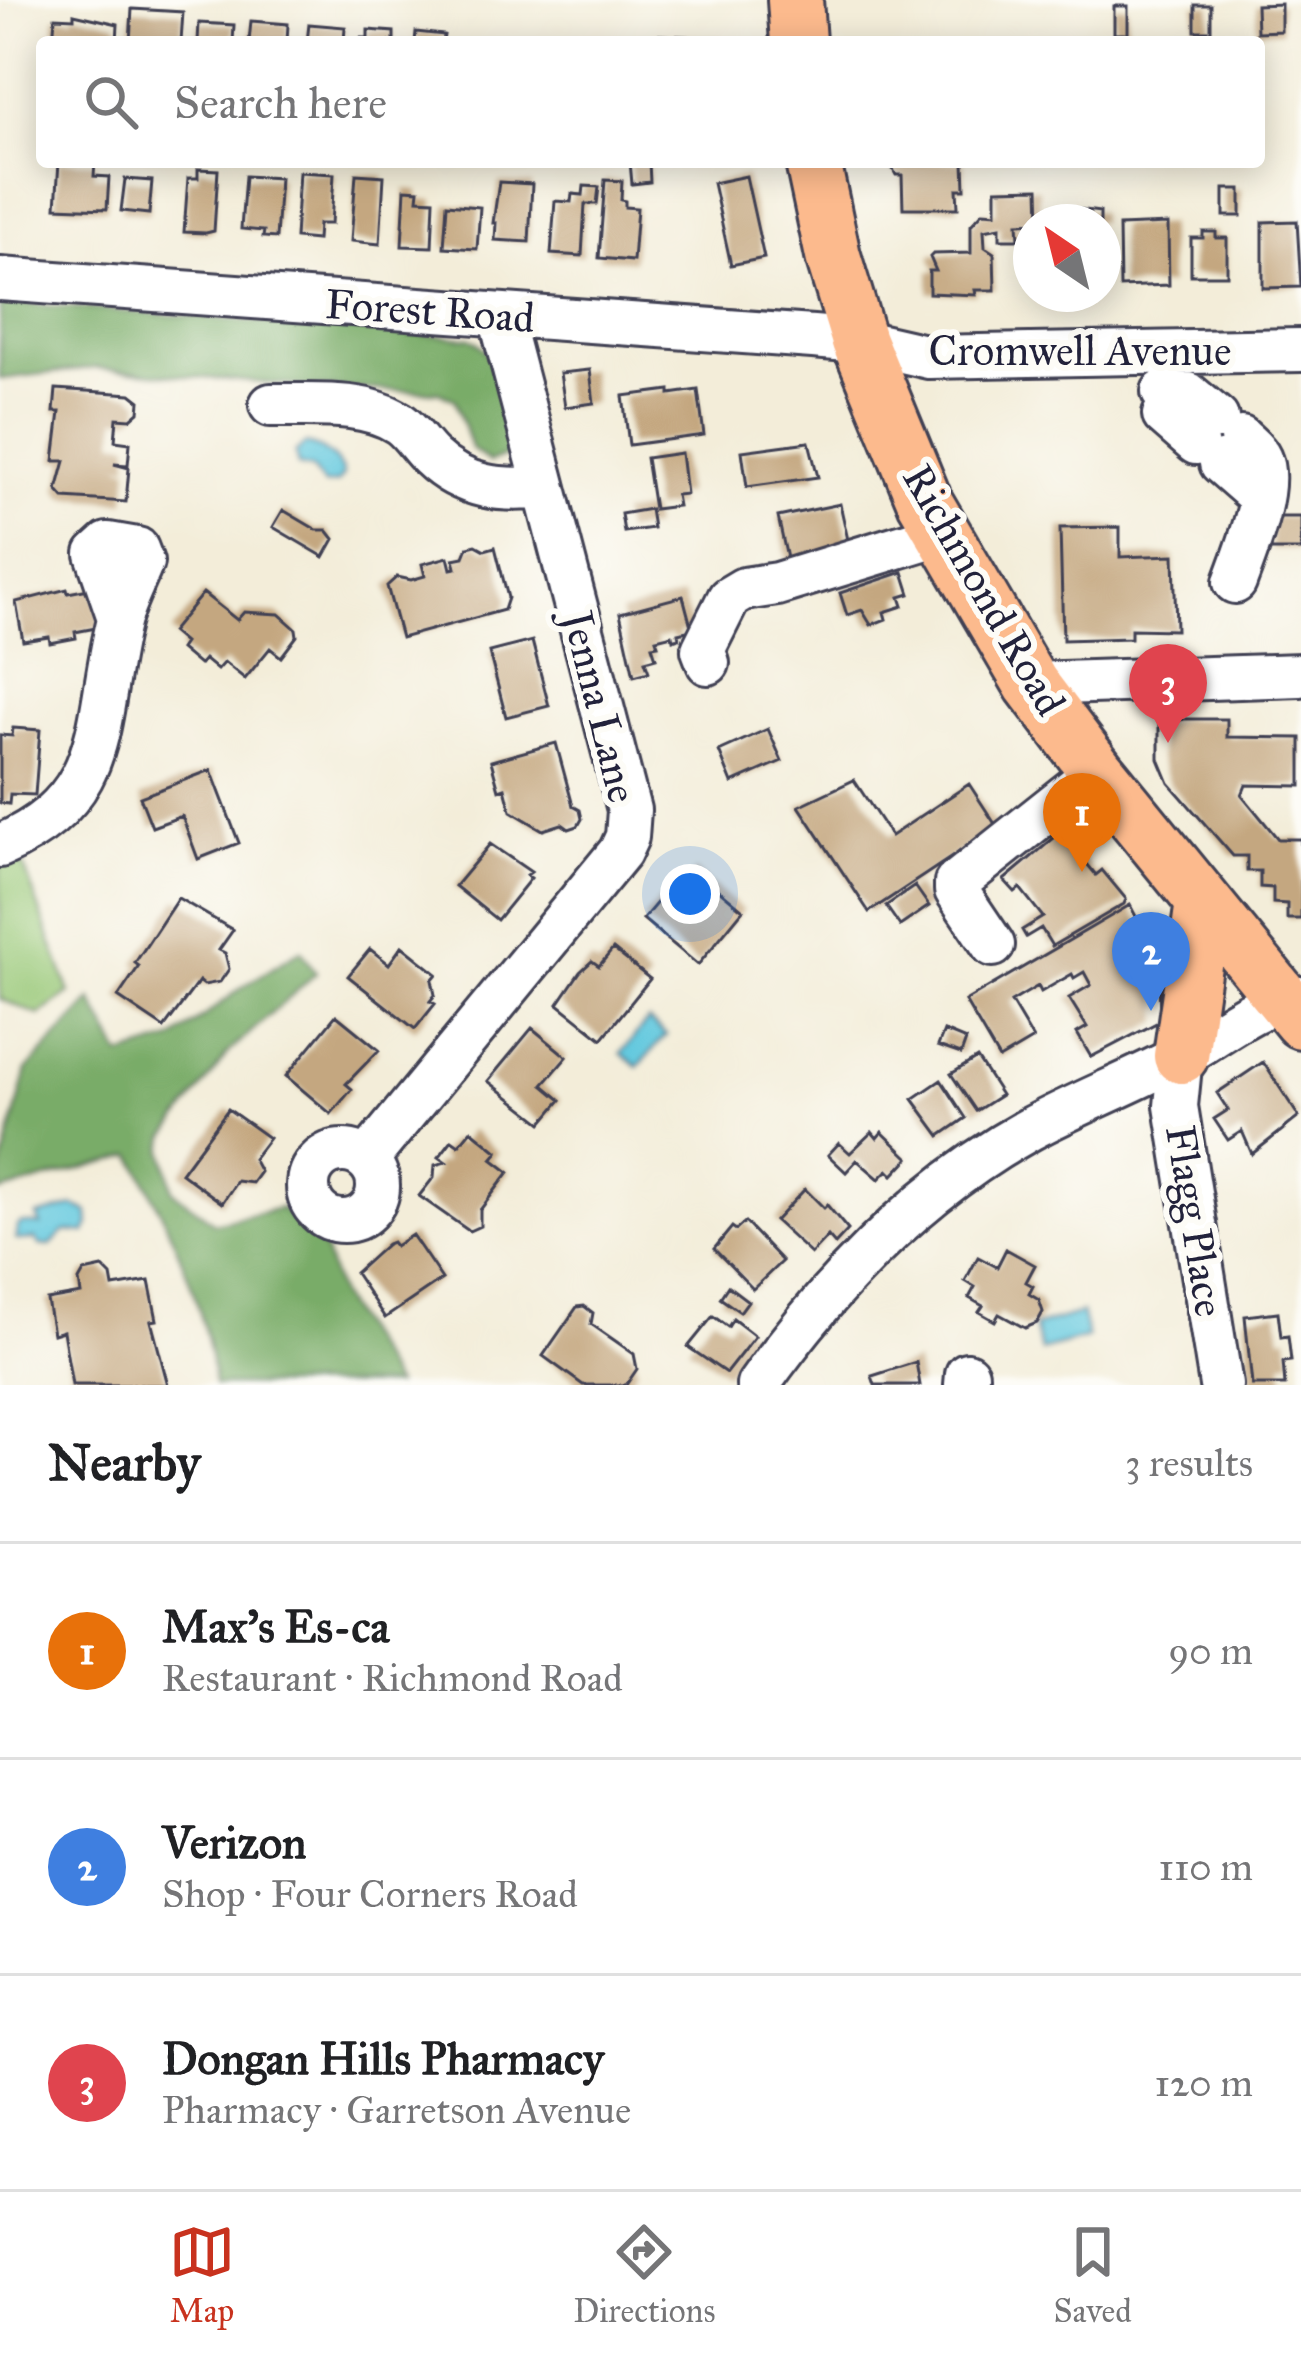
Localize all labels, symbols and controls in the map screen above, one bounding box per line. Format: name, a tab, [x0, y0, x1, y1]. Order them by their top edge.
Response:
search box	[36, 36, 1265, 168]
icon: search	[78, 69, 144, 135]
text: Search here	[174, 75, 387, 130]
north arrow	[1013, 204, 1121, 312]
street label: Forest Road	[324, 278, 536, 344]
street label: Cromwell Avenue	[929, 325, 1231, 377]
street label: Richmond Road	[891, 455, 1077, 725]
street label: Jenna Lane	[550, 602, 649, 808]
pin: 3	[1129, 644, 1207, 743]
pin: 1	[1043, 773, 1121, 872]
your location	[660, 864, 720, 924]
pin: 2	[1112, 912, 1190, 1011]
street label: Flagg Place	[1154, 1122, 1236, 1320]
text: Nearby	[48, 1432, 200, 1494]
text: 3 results	[1125, 1439, 1253, 1487]
text: Max's Es-ca	[162, 1599, 389, 1654]
text: 1	[79, 1627, 95, 1675]
text: 90 m	[1168, 1627, 1253, 1675]
text: Restaurant · Richmond Road	[162, 1654, 623, 1702]
text: Verizon	[162, 1815, 306, 1870]
text: 2	[77, 1843, 97, 1891]
text: 110 m	[1158, 1843, 1253, 1891]
text: Shop · Four Corners Road	[162, 1870, 578, 1918]
text: Dongan Hills Pharmacy	[162, 2031, 604, 2086]
text: 3	[79, 2059, 95, 2107]
text: 120 m	[1154, 2059, 1253, 2107]
text: Pharmacy · Garretson Avenue	[162, 2086, 631, 2134]
tab: Map	[169, 2219, 235, 2331]
tab: Directions	[573, 2219, 715, 2331]
tab: Saved	[1054, 2219, 1132, 2331]

